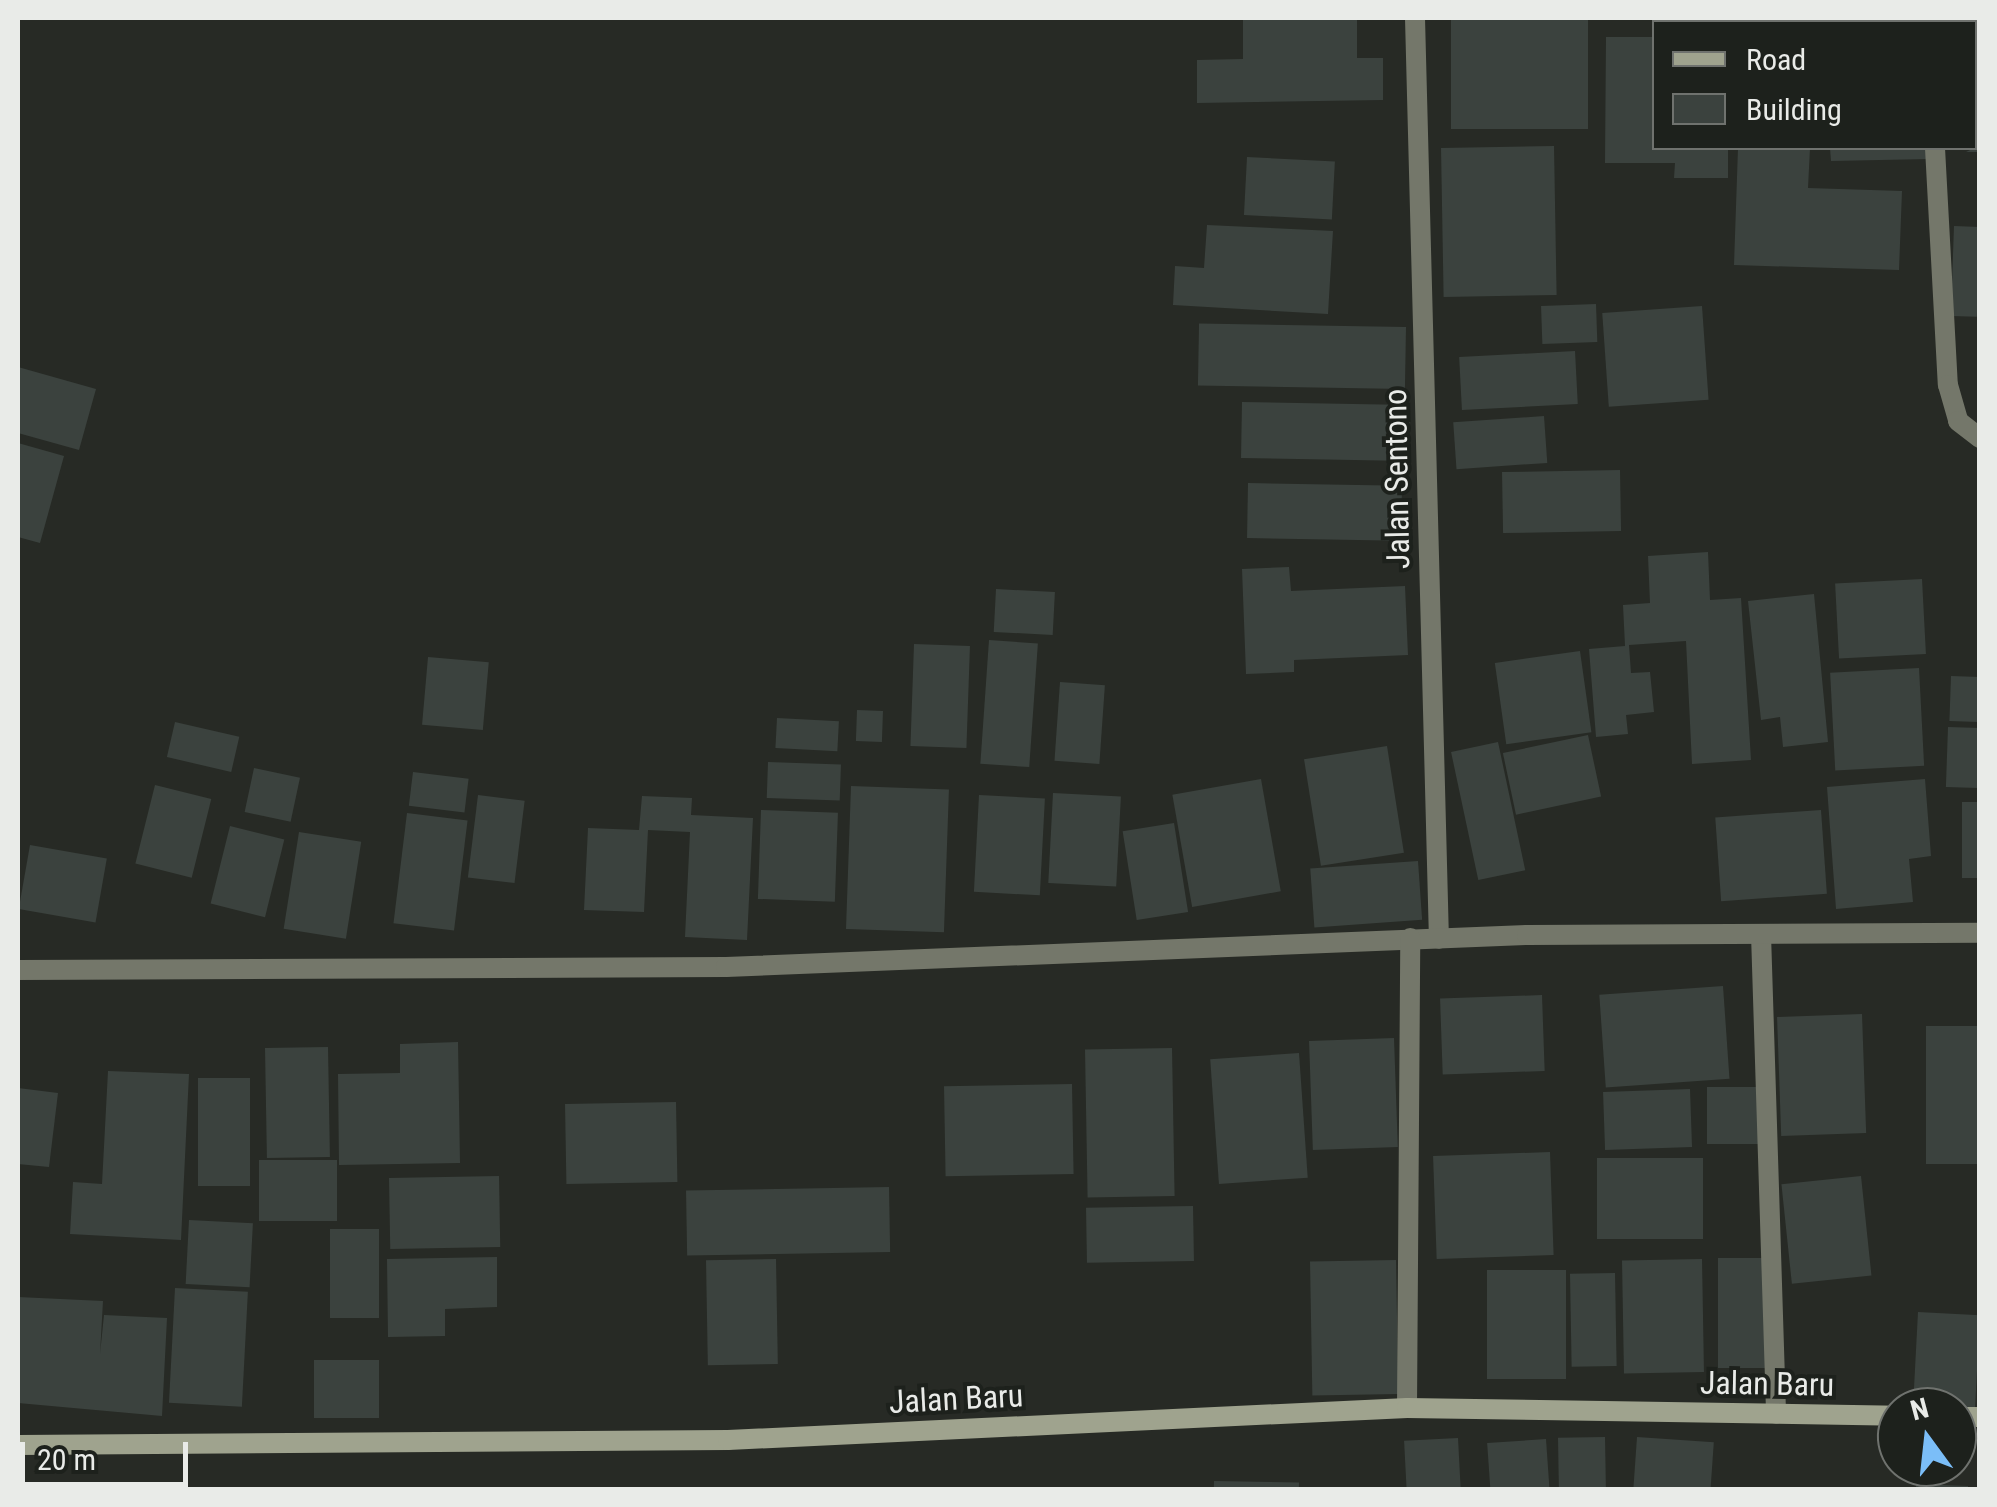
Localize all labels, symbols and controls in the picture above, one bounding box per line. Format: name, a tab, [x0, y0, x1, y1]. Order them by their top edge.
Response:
legend	[1652, 20, 1977, 150]
text: Road	[1746, 42, 1806, 77]
text: Building	[1746, 92, 1842, 127]
street label: Jalan Sentono	[1376, 389, 1418, 569]
street label: Jalan Baru	[1700, 1364, 1834, 1404]
street label: Jalan Baru	[888, 1376, 1024, 1422]
north arrow	[1877, 1387, 1977, 1487]
text: N	[1907, 1391, 1932, 1428]
scale bar	[25, 1422, 192, 1484]
text: 20 m	[37, 1442, 96, 1477]

